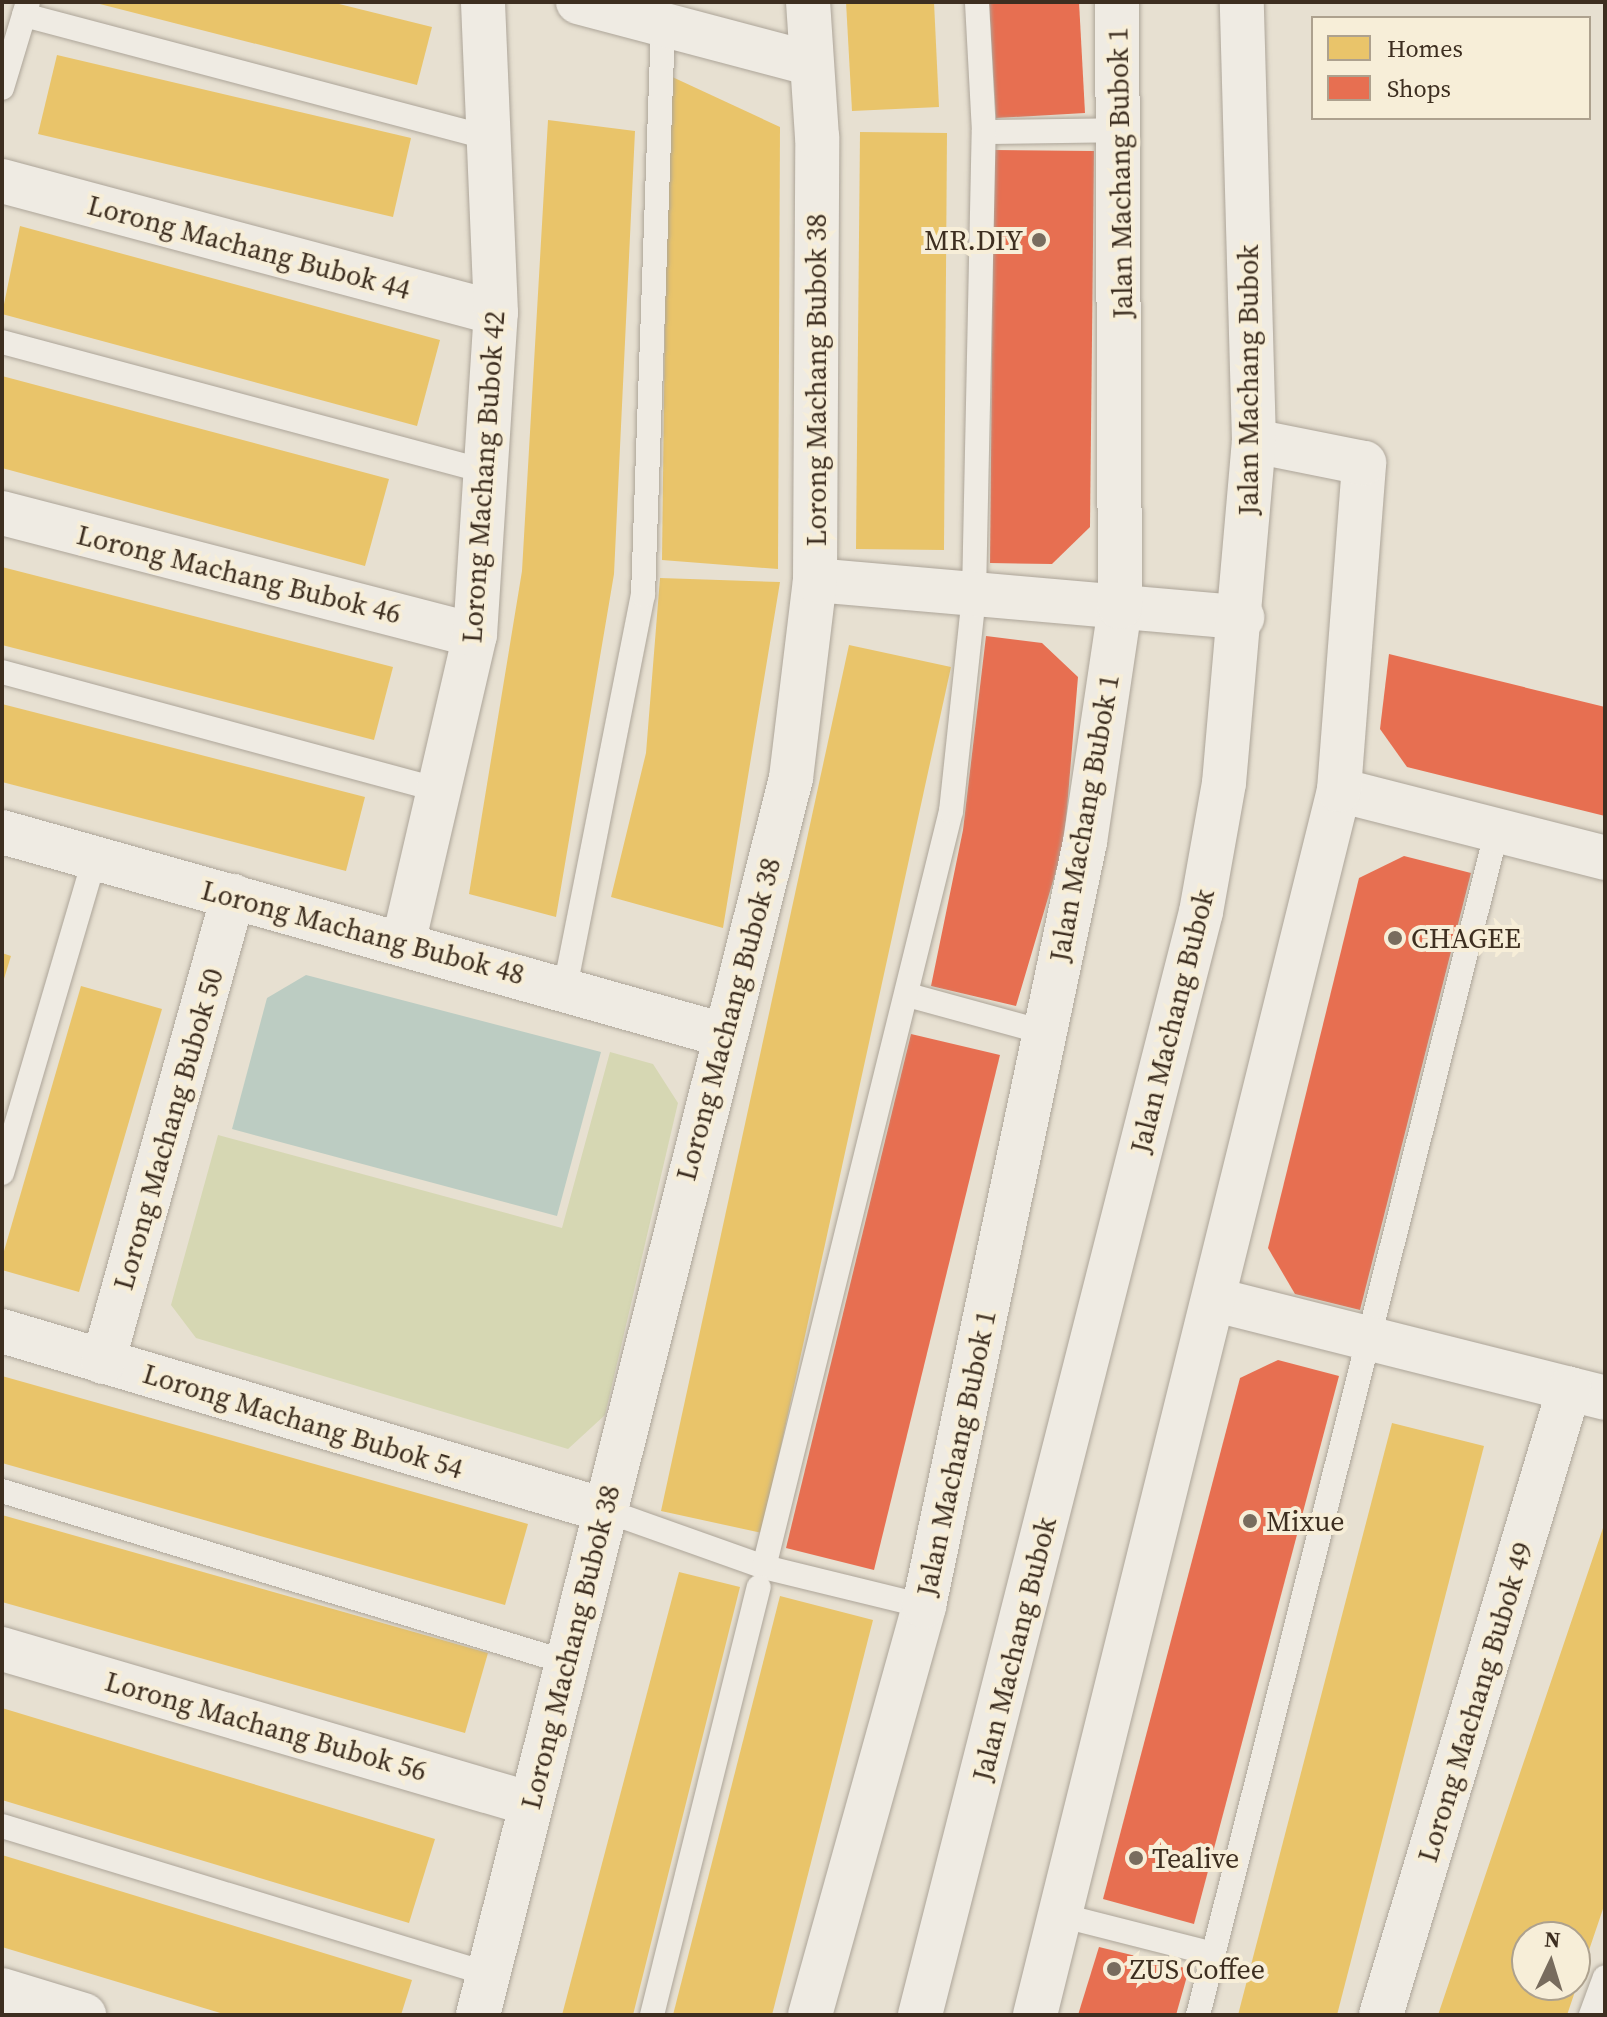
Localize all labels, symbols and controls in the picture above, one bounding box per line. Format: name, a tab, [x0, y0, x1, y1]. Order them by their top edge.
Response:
legend	[1311, 16, 1591, 120]
street label: Jalan Machang Bubok 1	[1101, 27, 1139, 319]
text: Homes	[1387, 32, 1463, 65]
text: Shops	[1387, 72, 1451, 105]
street label: Lorong Machang Bubok 44	[84, 188, 414, 306]
street label: Lorong Machang Bubok 38	[799, 214, 833, 546]
place label: MR.DIY	[924, 223, 1023, 257]
marker: MR.DIY	[1030, 231, 1048, 249]
street label: Jalan Machang Bubok	[1231, 245, 1265, 515]
street label: Lorong Machang Bubok 42	[455, 310, 511, 644]
street label: Lorong Machang Bubok 46	[74, 517, 404, 631]
street label: Jalan Machang Bubok 1	[1042, 672, 1126, 964]
street label: Lorong Machang Bubok 38	[669, 854, 787, 1184]
street label: Lorong Machang Bubok 48	[198, 873, 528, 991]
street label: Jalan Machang Bubok	[1123, 886, 1221, 1156]
place label: CHAGEE	[1411, 921, 1521, 955]
marker: CHAGEE	[1386, 929, 1404, 947]
street label: Lorong Machang Bubok 50	[106, 964, 230, 1294]
street label: Jalan Machang Bubok 1	[909, 1307, 1003, 1599]
street label: Lorong Machang Bubok 54	[139, 1356, 467, 1486]
street label: Lorong Machang Bubok 38	[513, 1482, 627, 1812]
place label: Mixue	[1266, 1504, 1345, 1538]
marker: Mixue	[1241, 1512, 1259, 1530]
street label: Jalan Machang Bubok	[965, 1514, 1063, 1784]
street label: Lorong Machang Bubok 49	[1410, 1538, 1540, 1866]
street label: Lorong Machang Bubok 56	[101, 1664, 431, 1788]
place label: Tealive	[1152, 1841, 1239, 1875]
marker: Tealive	[1127, 1849, 1145, 1867]
north arrow	[1511, 1921, 1591, 2001]
text: N	[1543, 1924, 1562, 1955]
place label: ZUS Coffee	[1130, 1952, 1265, 1986]
marker: ZUS Coffee	[1105, 1960, 1123, 1978]

